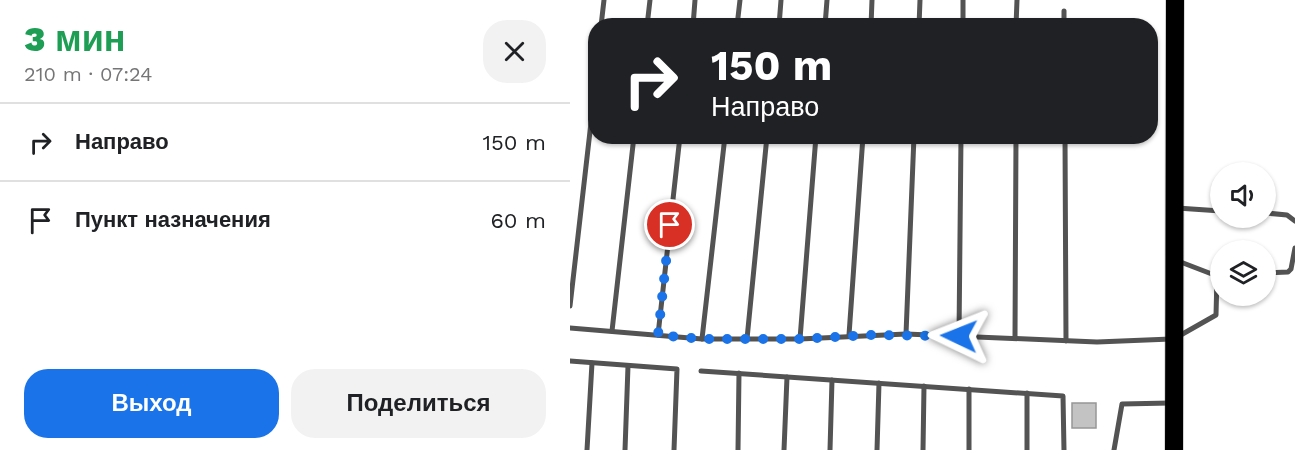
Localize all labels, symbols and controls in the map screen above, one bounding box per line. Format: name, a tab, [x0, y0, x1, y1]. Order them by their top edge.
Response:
text: 3 мин	[24, 18, 126, 60]
button: close	[483, 20, 546, 83]
text: 150 m	[711, 41, 832, 90]
icon: right	[612, 42, 690, 120]
text: 210 m · 07:24	[24, 62, 152, 86]
text: Направо	[711, 91, 819, 123]
icon: right	[24, 126, 57, 159]
text: Направо	[75, 129, 169, 154]
text: 150 m	[482, 130, 546, 155]
map controls	[1210, 162, 1276, 306]
button: sound	[1210, 162, 1276, 228]
pin	[644, 199, 695, 250]
icon: arrive	[24, 204, 57, 237]
text: Пункт назначения	[75, 207, 271, 232]
text: 60 m	[490, 208, 546, 233]
icon: arrive	[653, 208, 686, 241]
button: layers	[1210, 240, 1276, 306]
position arrow	[927, 304, 991, 368]
button: Выход	[24, 369, 279, 438]
button: Поделиться	[291, 369, 546, 438]

